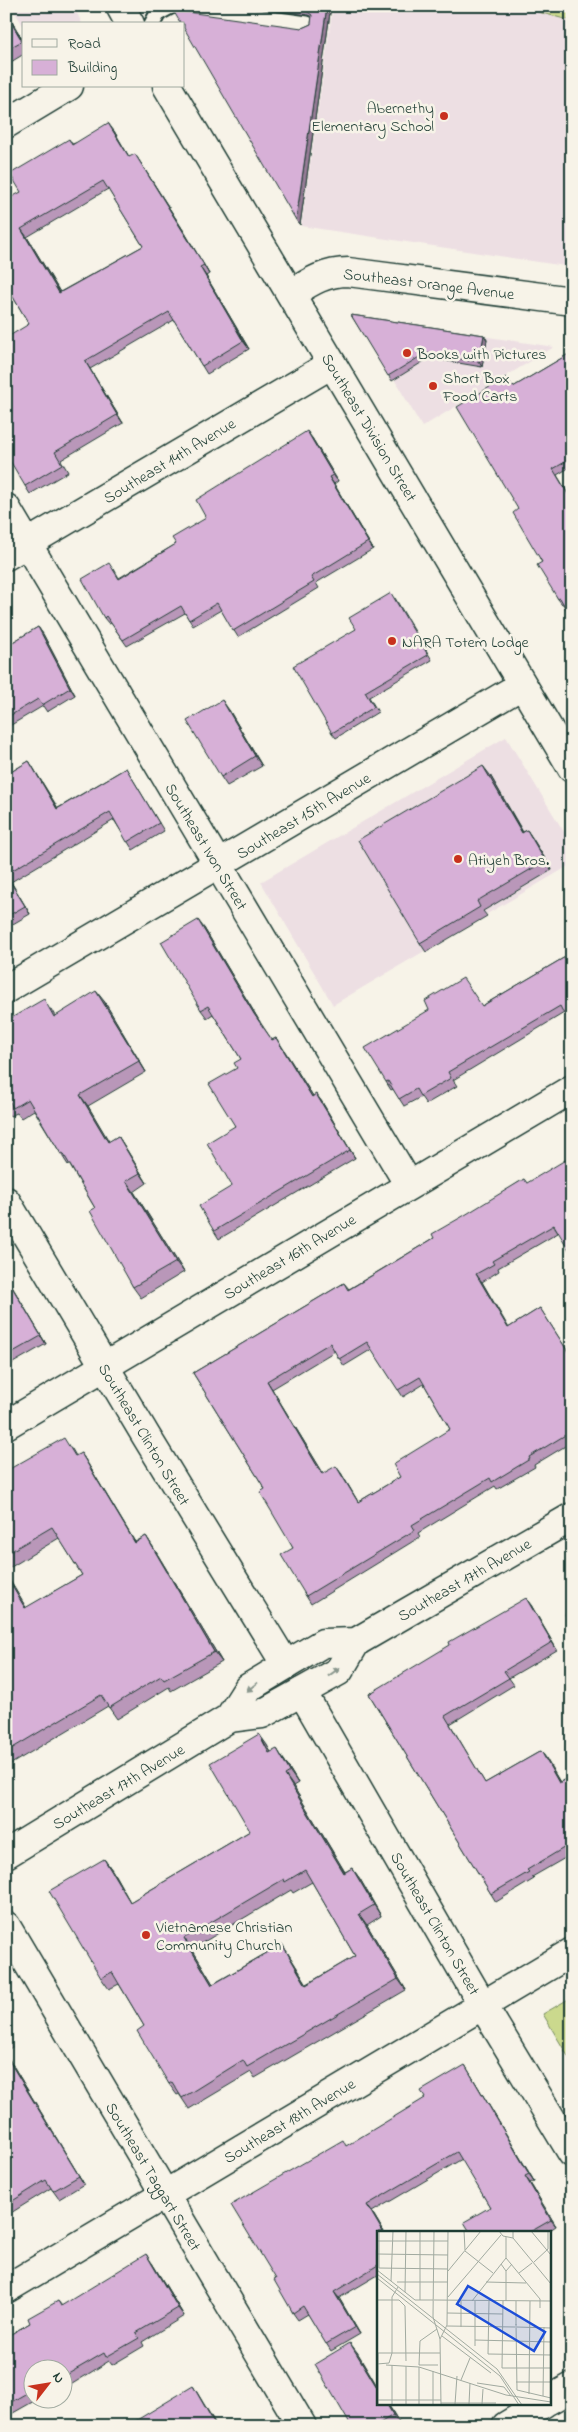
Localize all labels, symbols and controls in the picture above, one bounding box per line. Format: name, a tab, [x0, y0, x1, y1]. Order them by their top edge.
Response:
legend	[22, 22, 185, 88]
text: Road	[68, 33, 101, 55]
text: Building	[67, 57, 117, 80]
place label: Abernethy Elementary School	[311, 97, 434, 139]
marker: Abernethy Elementary School	[438, 110, 450, 122]
street label: Southeast Orange Avenue	[342, 263, 517, 307]
place label: Books with Pictures	[416, 343, 546, 367]
marker: Books with Pictures	[401, 347, 413, 359]
street label: Southeast Division Street	[314, 349, 422, 507]
place label: Short Box Food Carts	[442, 367, 517, 409]
marker: Short Box Food Carts	[427, 380, 439, 392]
street label: Southeast 14th Avenue	[99, 412, 241, 511]
place label: NARA Totem Lodge	[402, 631, 530, 655]
marker: NARA Totem Lodge	[386, 635, 398, 647]
street label: Southeast 15th Avenue	[232, 767, 377, 866]
street label: Southeast Ivon Street	[158, 779, 253, 916]
place label: Atiyeh Bros.	[468, 849, 549, 873]
marker: Atiyeh Bros.	[452, 853, 464, 865]
street label: Southeast 16th Avenue	[219, 1208, 362, 1307]
street label: Southeast Clinton Street	[91, 1359, 196, 1511]
street label: Southeast 17th Avenue	[394, 1532, 537, 1629]
one-way arrow	[328, 1667, 341, 1677]
one-way arrow	[246, 1681, 259, 1692]
street label: Southeast 17th Avenue	[48, 1738, 190, 1837]
street label: Southeast Clinton Street	[383, 1848, 486, 2001]
place label: Vietnamese Christian Community Church	[155, 1916, 292, 1958]
marker: Vietnamese Christian Community Church	[140, 1929, 152, 1941]
street label: Southeast 18th Avenue	[220, 2072, 361, 2171]
street label: Southeast Taggart Street	[98, 2098, 207, 2256]
inset map	[377, 2231, 550, 2404]
north arrow	[22, 2360, 72, 2410]
text: N	[46, 2369, 69, 2388]

